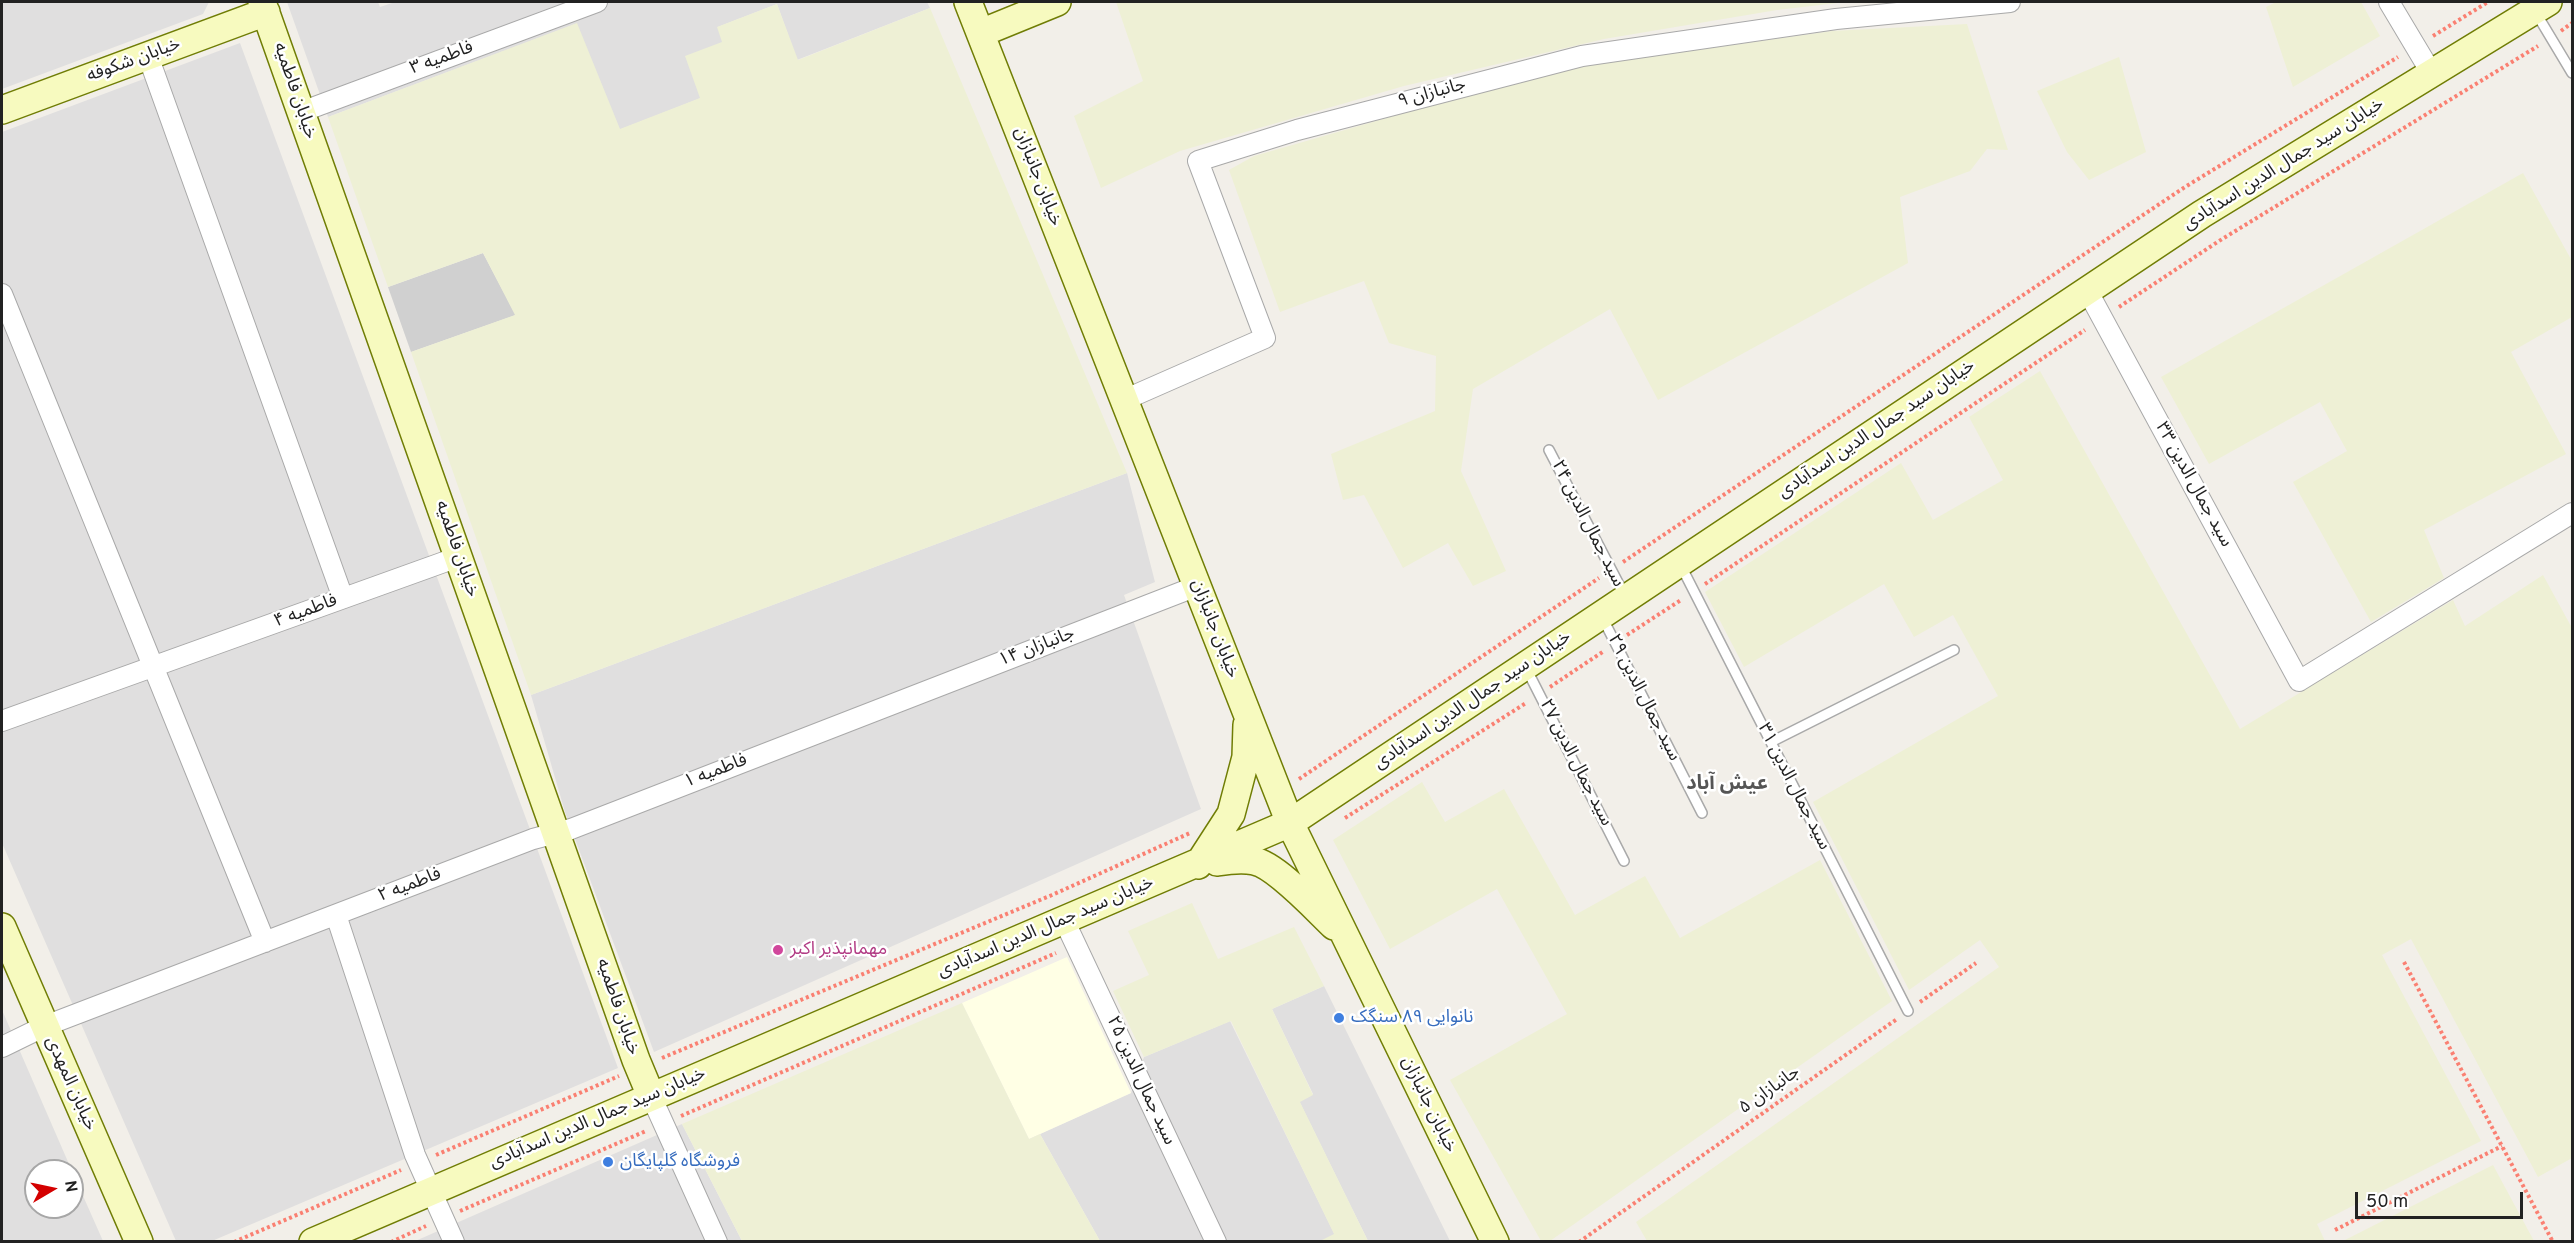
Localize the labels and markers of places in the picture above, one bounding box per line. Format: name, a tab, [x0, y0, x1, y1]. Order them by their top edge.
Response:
place label: مهمانپذیر اکبر	[790, 939, 887, 961]
marker: مهمانپذیر اکبر	[771, 943, 785, 957]
place label: نانوایی ۸۹ سنگک	[1351, 1007, 1473, 1029]
marker: نانوایی ۸۹ سنگک	[1332, 1011, 1346, 1025]
place label: فروشگاه گلپایگان	[620, 1151, 740, 1173]
marker: فروشگاه گلپایگان	[601, 1155, 615, 1169]

